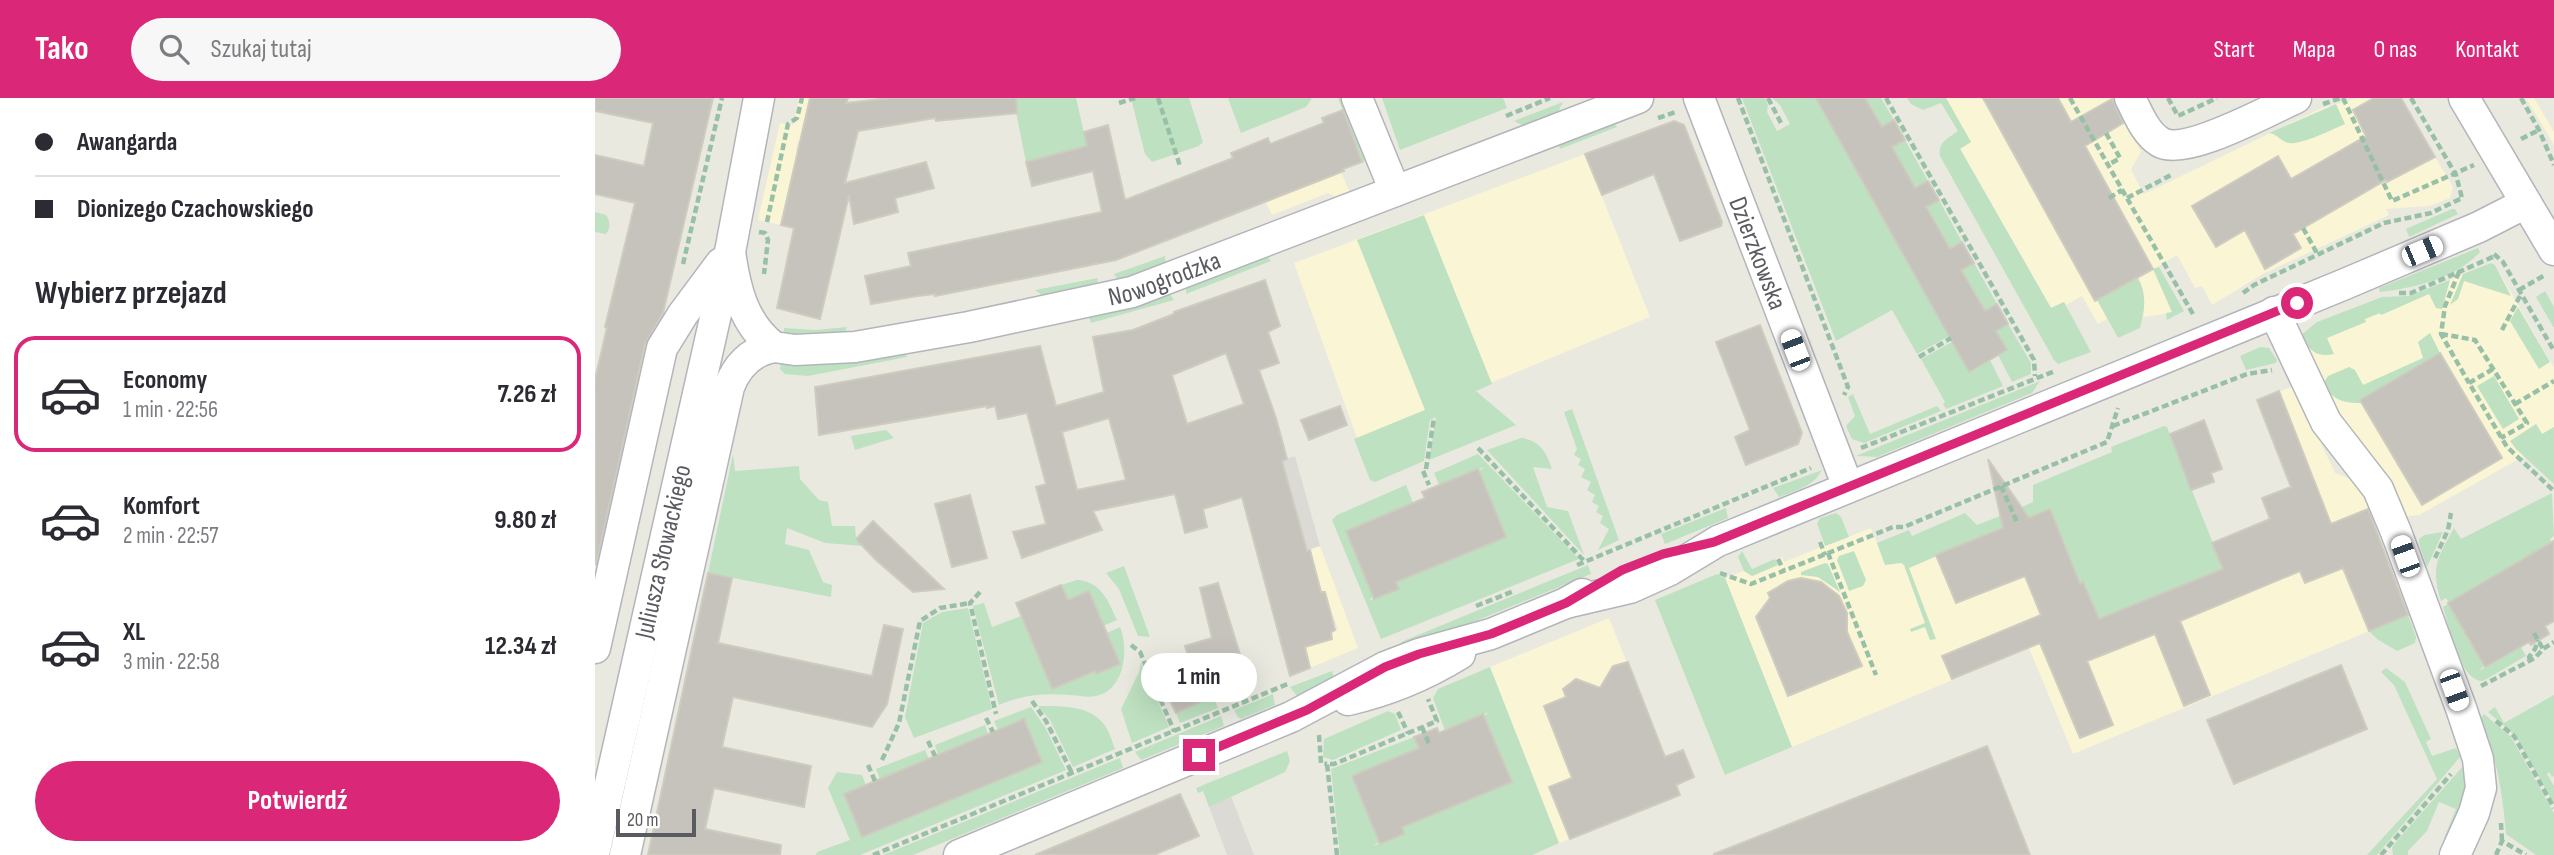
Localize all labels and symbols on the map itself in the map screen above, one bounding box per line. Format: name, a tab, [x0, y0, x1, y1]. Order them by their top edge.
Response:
street label: Dzierzkowska	[1721, 193, 1793, 314]
car	[2399, 233, 2446, 269]
street label: Nowogrodzka	[1105, 246, 1225, 314]
route start	[2281, 287, 2313, 319]
car	[1778, 327, 1813, 373]
street label: Juliusza Słowackiego	[629, 462, 699, 643]
car	[2388, 533, 2423, 579]
callout: 1 min	[1141, 654, 1257, 702]
car	[2437, 667, 2472, 713]
route end	[1183, 739, 1215, 771]
scale bar	[616, 806, 697, 838]

